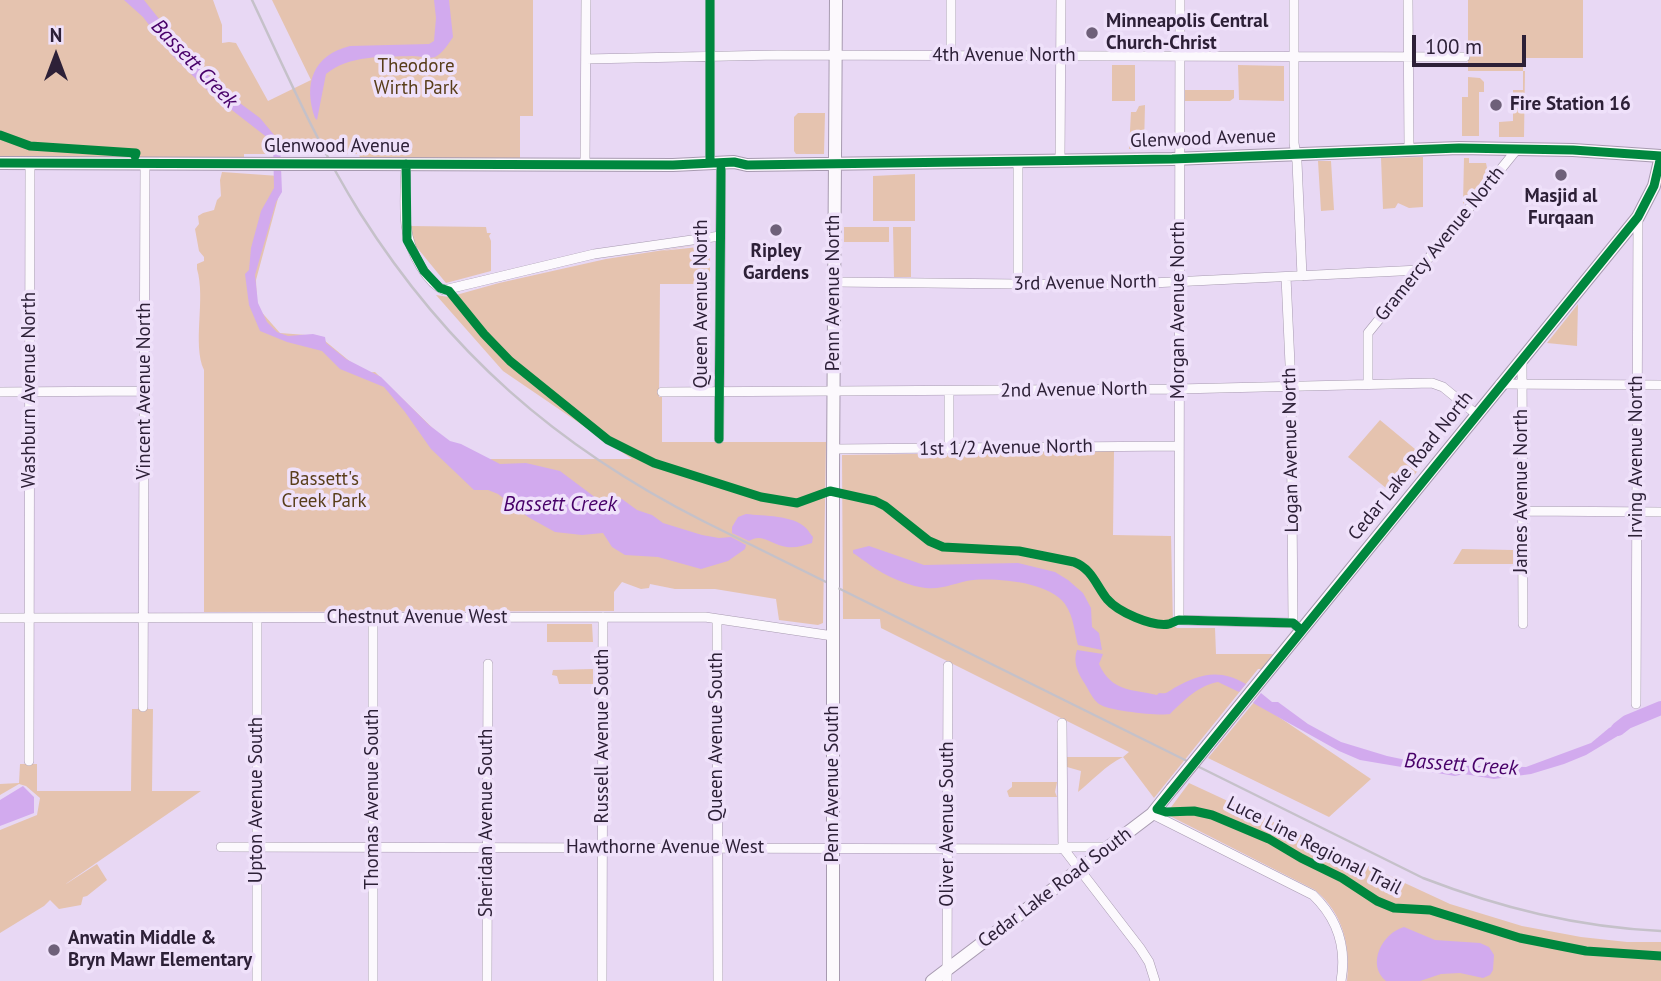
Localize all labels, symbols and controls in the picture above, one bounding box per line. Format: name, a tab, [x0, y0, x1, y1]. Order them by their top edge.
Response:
place label: Minneapolis Central Church-Christ	[1106, 11, 1268, 55]
water label: Bassett Creek	[145, 14, 243, 114]
north arrow	[21, 21, 91, 91]
scale bar	[1416, 21, 1530, 65]
text: N	[50, 23, 62, 47]
marker: Minneapolis Central Church-Christ	[1084, 25, 1100, 41]
text: 100 m	[1425, 33, 1482, 60]
street label: 4th Avenue North	[932, 45, 1076, 67]
park label: Theodore Wirth Park	[374, 56, 458, 100]
place label: Fire Station 16	[1510, 94, 1631, 116]
marker: Fire Station 16	[1488, 97, 1504, 113]
street label: Glenwood Avenue	[1130, 125, 1276, 153]
street label: Glenwood Avenue	[264, 136, 410, 158]
street label: Gramercy Avenue North	[1371, 162, 1509, 326]
marker: Masjid al Furqaan	[1553, 167, 1569, 183]
place label: Masjid al Furqaan	[1525, 186, 1597, 230]
street label: Penn Avenue North	[823, 215, 845, 371]
street label: Queen Avenue North	[691, 219, 713, 389]
street label: Morgan Avenue North	[1168, 221, 1190, 399]
marker: Ripley Gardens	[768, 222, 784, 238]
place label: Ripley Gardens	[743, 241, 809, 285]
street label: 3rd Avenue North	[1013, 270, 1157, 296]
street label: Washburn Avenue North	[19, 292, 41, 488]
street label: Vincent Avenue North	[134, 302, 156, 480]
street label: Logan Avenue North	[1278, 367, 1304, 533]
street label: Irving Avenue North	[1626, 375, 1648, 539]
street label: 2nd Avenue North	[1000, 377, 1148, 403]
street label: Cedar Lake Road North	[1344, 387, 1478, 545]
street label: James Avenue North	[1511, 409, 1533, 573]
street label: 1st 1/2 Avenue North	[919, 435, 1093, 461]
park label: Bassett's Creek Park	[281, 469, 367, 513]
water label: Bassett Creek	[503, 492, 617, 518]
street label: Chestnut Avenue West	[327, 607, 507, 629]
street label: Russell Avenue South	[592, 649, 614, 823]
street label: Queen Avenue South	[706, 652, 728, 822]
street label: Penn Avenue South	[822, 705, 844, 863]
street label: Thomas Avenue South	[362, 709, 384, 889]
street label: Upton Avenue South	[246, 717, 268, 883]
street label: Sheridan Avenue South	[476, 729, 498, 917]
street label: Oliver Avenue South	[937, 741, 959, 907]
water label: Bassett Creek	[1403, 748, 1519, 782]
street label: Luce Line Regional Trail	[1223, 792, 1405, 900]
street label: Cedar Lake Road South	[974, 823, 1136, 953]
street label: Hawthorne Avenue West	[566, 837, 764, 859]
place label: Anwatin Middle & Bryn Mawr Elementary	[68, 928, 252, 972]
marker: Anwatin Middle & Bryn Mawr Elementary	[46, 942, 62, 958]

